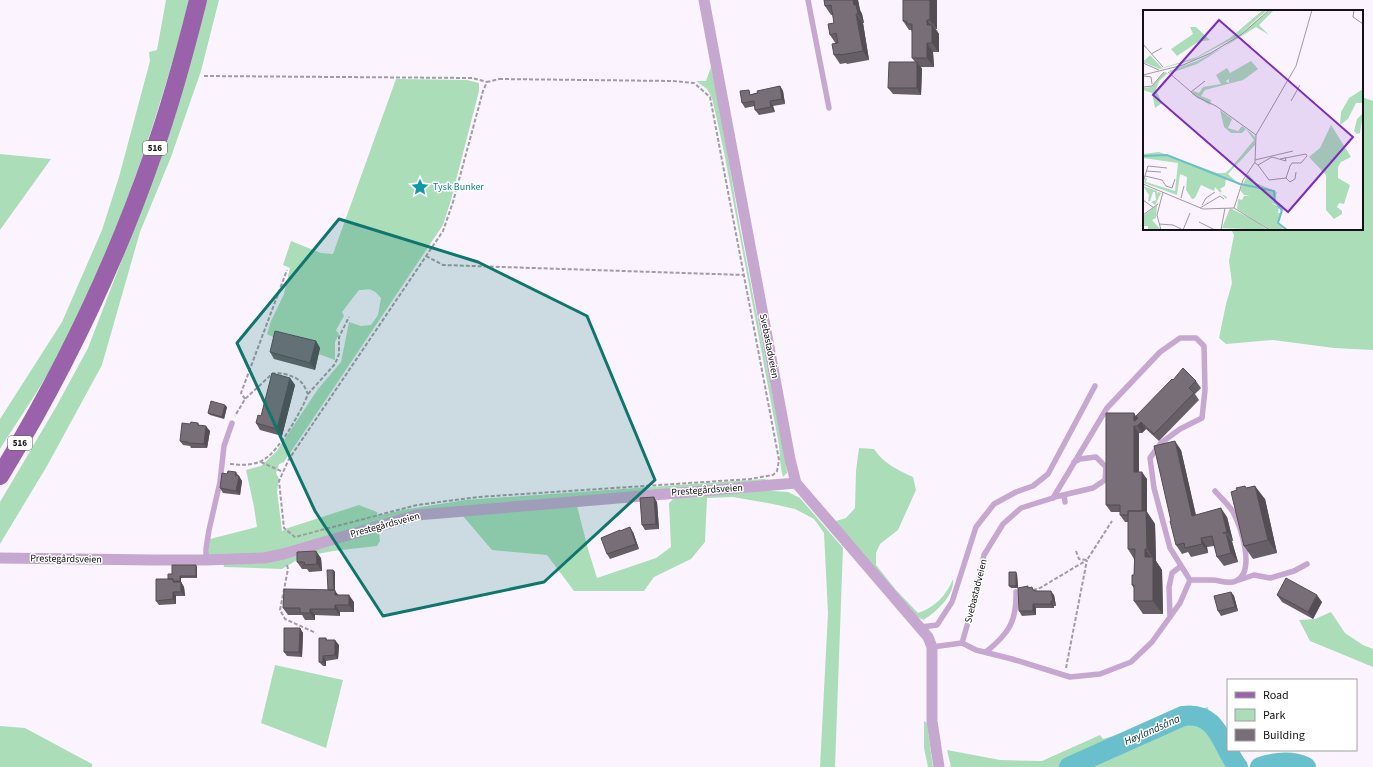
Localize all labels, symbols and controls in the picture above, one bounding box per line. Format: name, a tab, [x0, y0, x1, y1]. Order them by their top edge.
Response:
inset map	[1143, 10, 1363, 230]
road number: 516	[143, 141, 167, 155]
place icon: Tysk Bunker	[410, 177, 430, 197]
place label: Tysk Bunker	[433, 180, 484, 194]
street label: Svebastadveien	[756, 312, 782, 380]
road number: 516	[8, 436, 32, 450]
street label: Prestegårdsveien	[671, 481, 743, 499]
street label: Prestegårdsveien	[349, 509, 421, 541]
street label: Prestegårdsveien	[30, 551, 102, 567]
street label: Svebastadveien	[961, 557, 991, 625]
legend	[1227, 679, 1357, 751]
text: Road	[1263, 687, 1289, 704]
text: Park	[1263, 707, 1285, 724]
water label: Høylandsåna	[1122, 711, 1182, 749]
text: Building	[1263, 727, 1305, 744]

